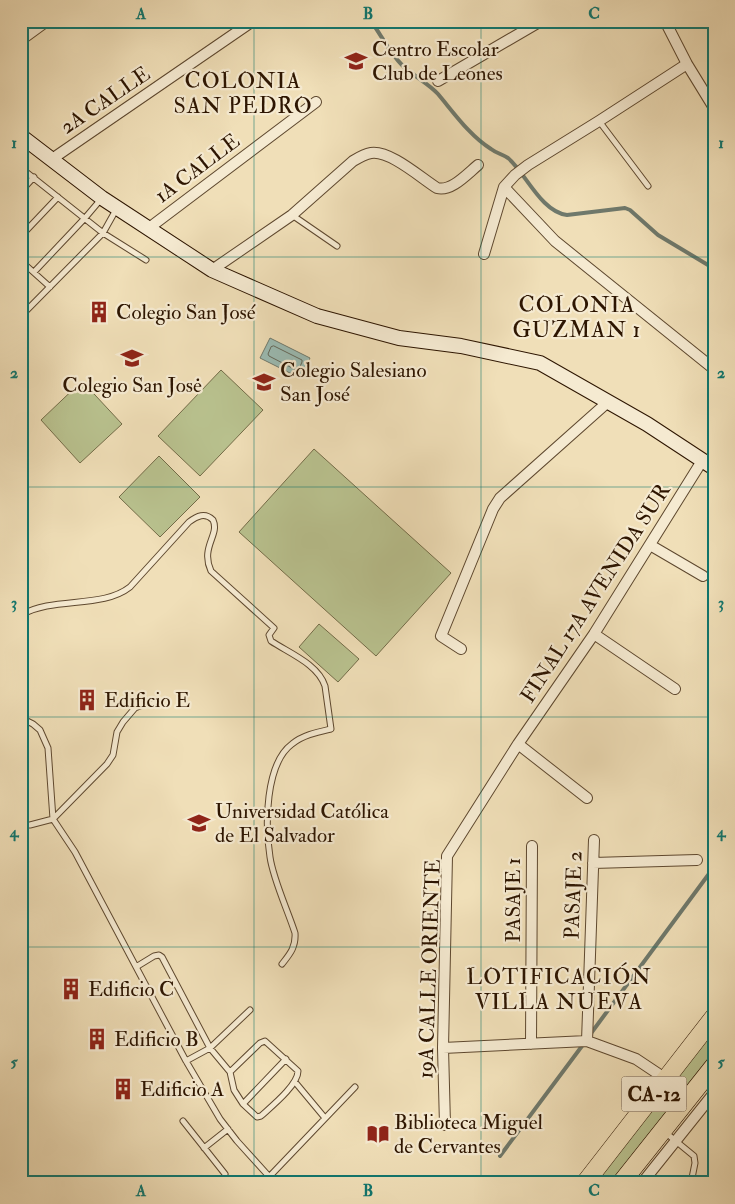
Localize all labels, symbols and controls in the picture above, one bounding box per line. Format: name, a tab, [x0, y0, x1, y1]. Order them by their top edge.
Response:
text: A	[135, 4, 147, 24]
text: B	[363, 4, 373, 24]
text: C	[588, 4, 600, 24]
place label: Centro Escolar Club de Leones	[372, 36, 503, 87]
school or university icon: Centro Escolar Club de Leones	[343, 48, 369, 74]
street label: 2A CALLE	[55, 61, 155, 140]
district label: COLONIA SAN PEDRO	[173, 67, 313, 120]
street label: 1A CALLE	[149, 128, 245, 209]
text: 1	[11, 133, 17, 153]
text: 1	[718, 133, 724, 153]
district label: COLONIA GUZMAN 1	[513, 291, 641, 344]
building icon: Colegio San José	[86, 299, 112, 325]
place label: Colegio San José	[116, 299, 256, 326]
school or university icon: Colegio San Josė	[119, 345, 145, 371]
place label: Colegio Salesiano San José	[280, 357, 427, 408]
text: 2	[10, 363, 18, 383]
text: 2	[717, 363, 725, 383]
school or university icon: Colegio Salesiano San José	[251, 369, 277, 395]
place label: Colegio San Josė	[62, 372, 202, 399]
street label: FINAL 17A AVENIDA SUR	[514, 478, 677, 708]
text: 3	[11, 593, 17, 613]
text: 3	[718, 593, 724, 613]
building icon: Edificio E	[74, 687, 100, 713]
place label: Edificio E	[104, 687, 190, 714]
place label: Universidad Católica de El Salvador	[215, 798, 389, 849]
school or university icon: Universidad Católica de El Salvador	[186, 810, 212, 836]
text: 4	[9, 822, 20, 842]
text: 4	[716, 822, 727, 842]
street label: PASAJE 2	[558, 850, 589, 940]
street label: PASAJE 1	[500, 857, 527, 943]
street label: 19A CALLE ORIENTE	[412, 859, 447, 1079]
district label: LOTIFICACIÓN VILLA NUEVA	[466, 962, 652, 1016]
building icon: Edificio C	[58, 976, 84, 1002]
place label: Edificio C	[88, 976, 174, 1003]
building icon: Edificio B	[84, 1026, 110, 1052]
place label: Edificio B	[114, 1026, 199, 1053]
text: 5	[10, 1052, 18, 1072]
text: 5	[717, 1052, 725, 1072]
building icon: Edificio A	[110, 1076, 136, 1102]
place label: Edificio A	[140, 1076, 224, 1103]
road number: CA-12	[622, 1076, 686, 1112]
place label: Biblioteca Miguel de Cervantes	[394, 1109, 543, 1160]
library icon: Biblioteca Miguel de Cervantes	[365, 1121, 391, 1147]
text: A	[135, 1181, 147, 1201]
text: B	[363, 1181, 373, 1201]
text: C	[588, 1181, 600, 1201]

